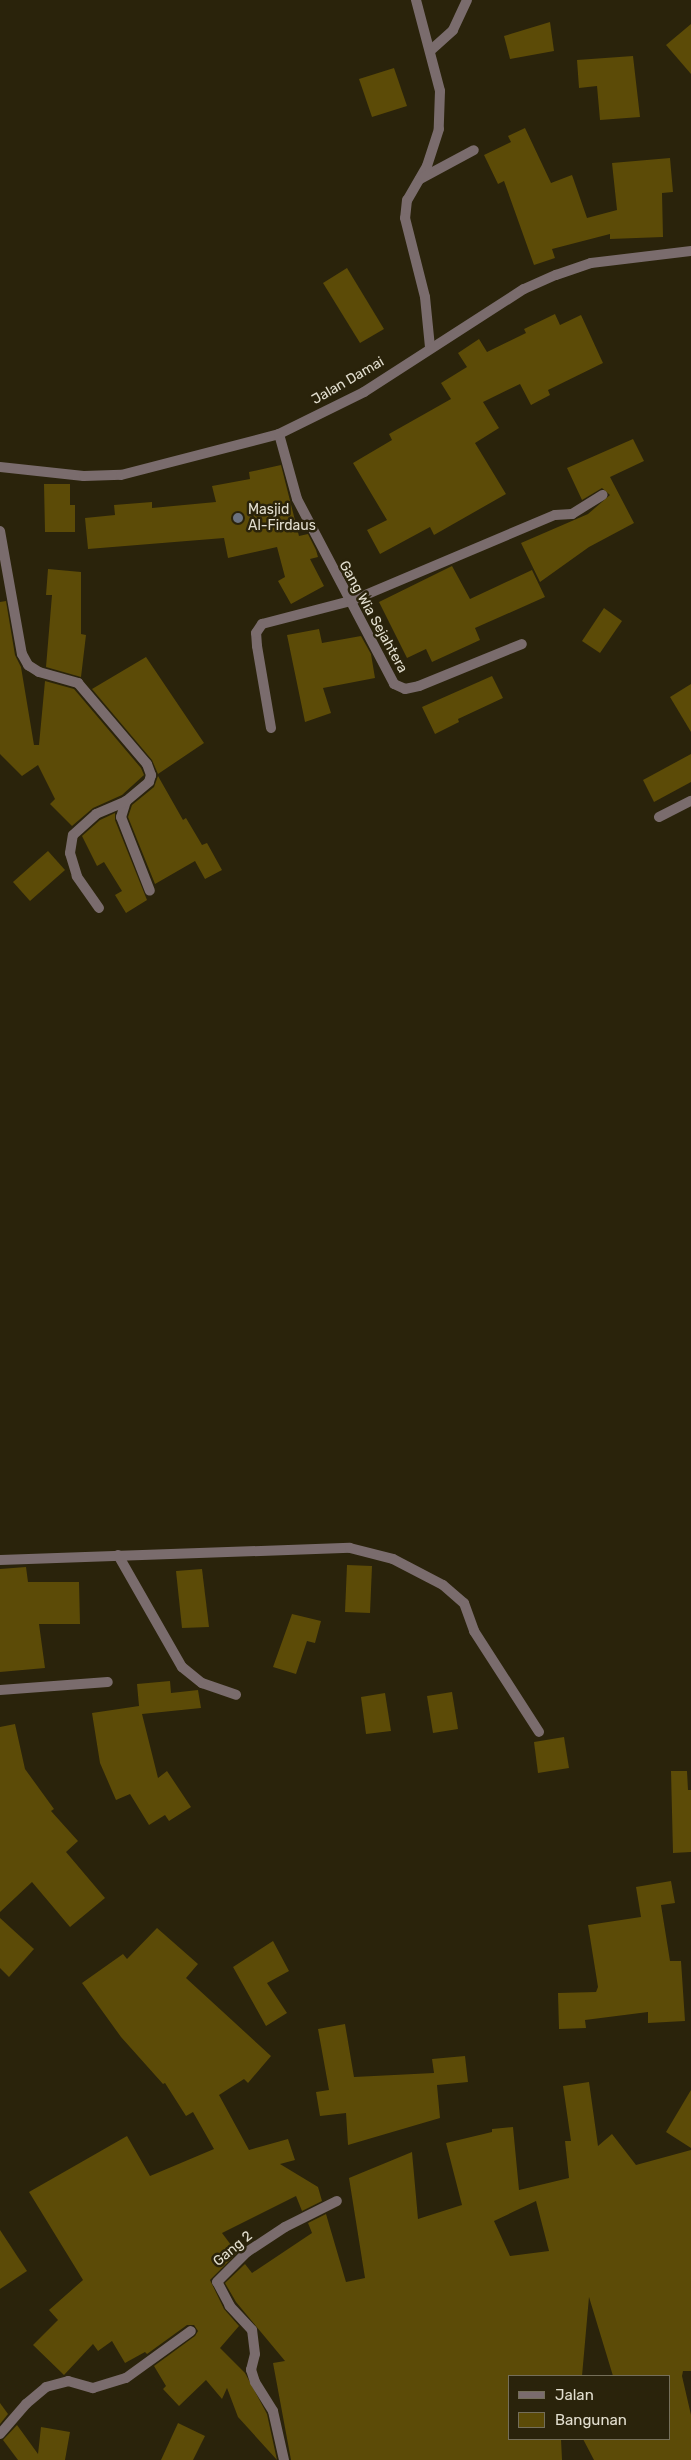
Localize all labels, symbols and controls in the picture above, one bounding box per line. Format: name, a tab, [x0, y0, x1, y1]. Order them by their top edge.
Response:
street label: Jalan Damai	[309, 354, 387, 408]
place label: Masjid Al-Firdaus	[248, 502, 316, 534]
marker: Masjid Al-Firdaus	[232, 512, 244, 524]
street label: Gang Wia Sejahtera	[335, 558, 411, 676]
street label: Gang 2	[210, 2228, 256, 2270]
legend	[508, 2375, 671, 2440]
text: Jalan	[555, 2386, 594, 2404]
text: Bangunan	[555, 2411, 627, 2429]

